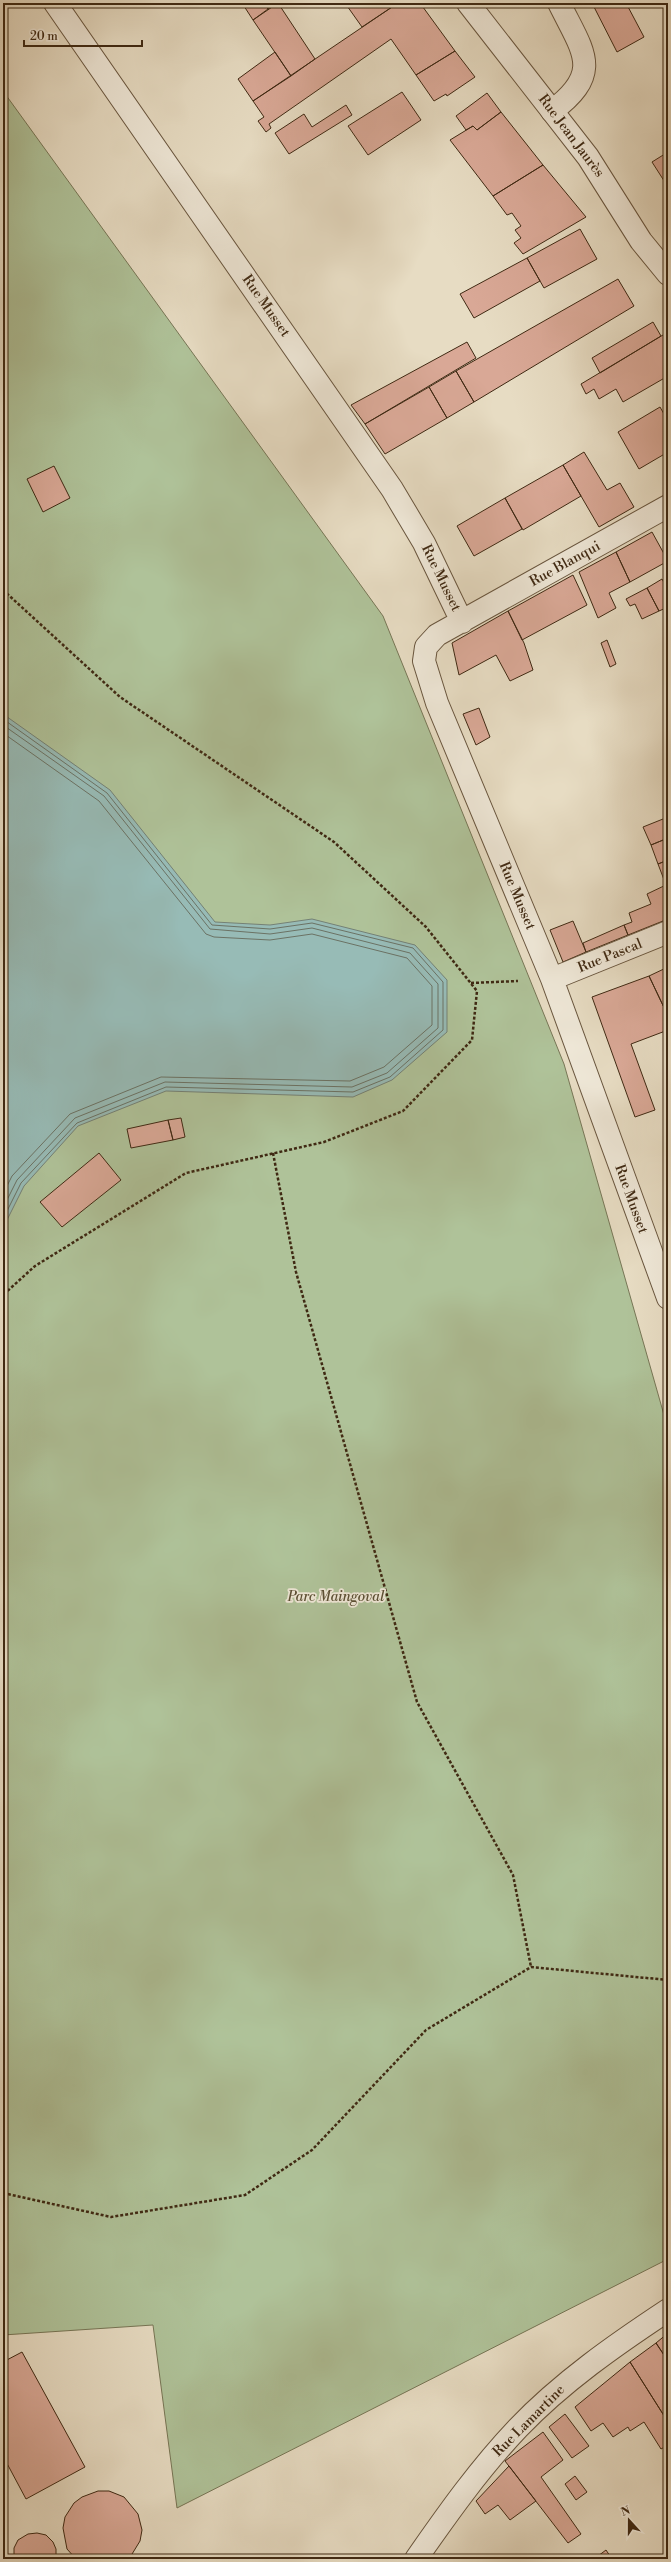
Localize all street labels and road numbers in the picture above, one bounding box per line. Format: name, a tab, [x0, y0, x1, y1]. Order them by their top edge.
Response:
street label: Rue Jean Jaurès	[534, 91, 608, 181]
street label: Rue Musset	[238, 271, 294, 341]
street label: Rue Blanqui	[526, 537, 604, 591]
street label: Rue Musset	[417, 542, 465, 614]
street label: Rue Musset	[495, 859, 539, 933]
street label: Rue Pascal	[575, 935, 645, 977]
street label: Rue Musset	[610, 1162, 652, 1236]
street label: Rue Lamartine	[489, 2381, 569, 2461]

